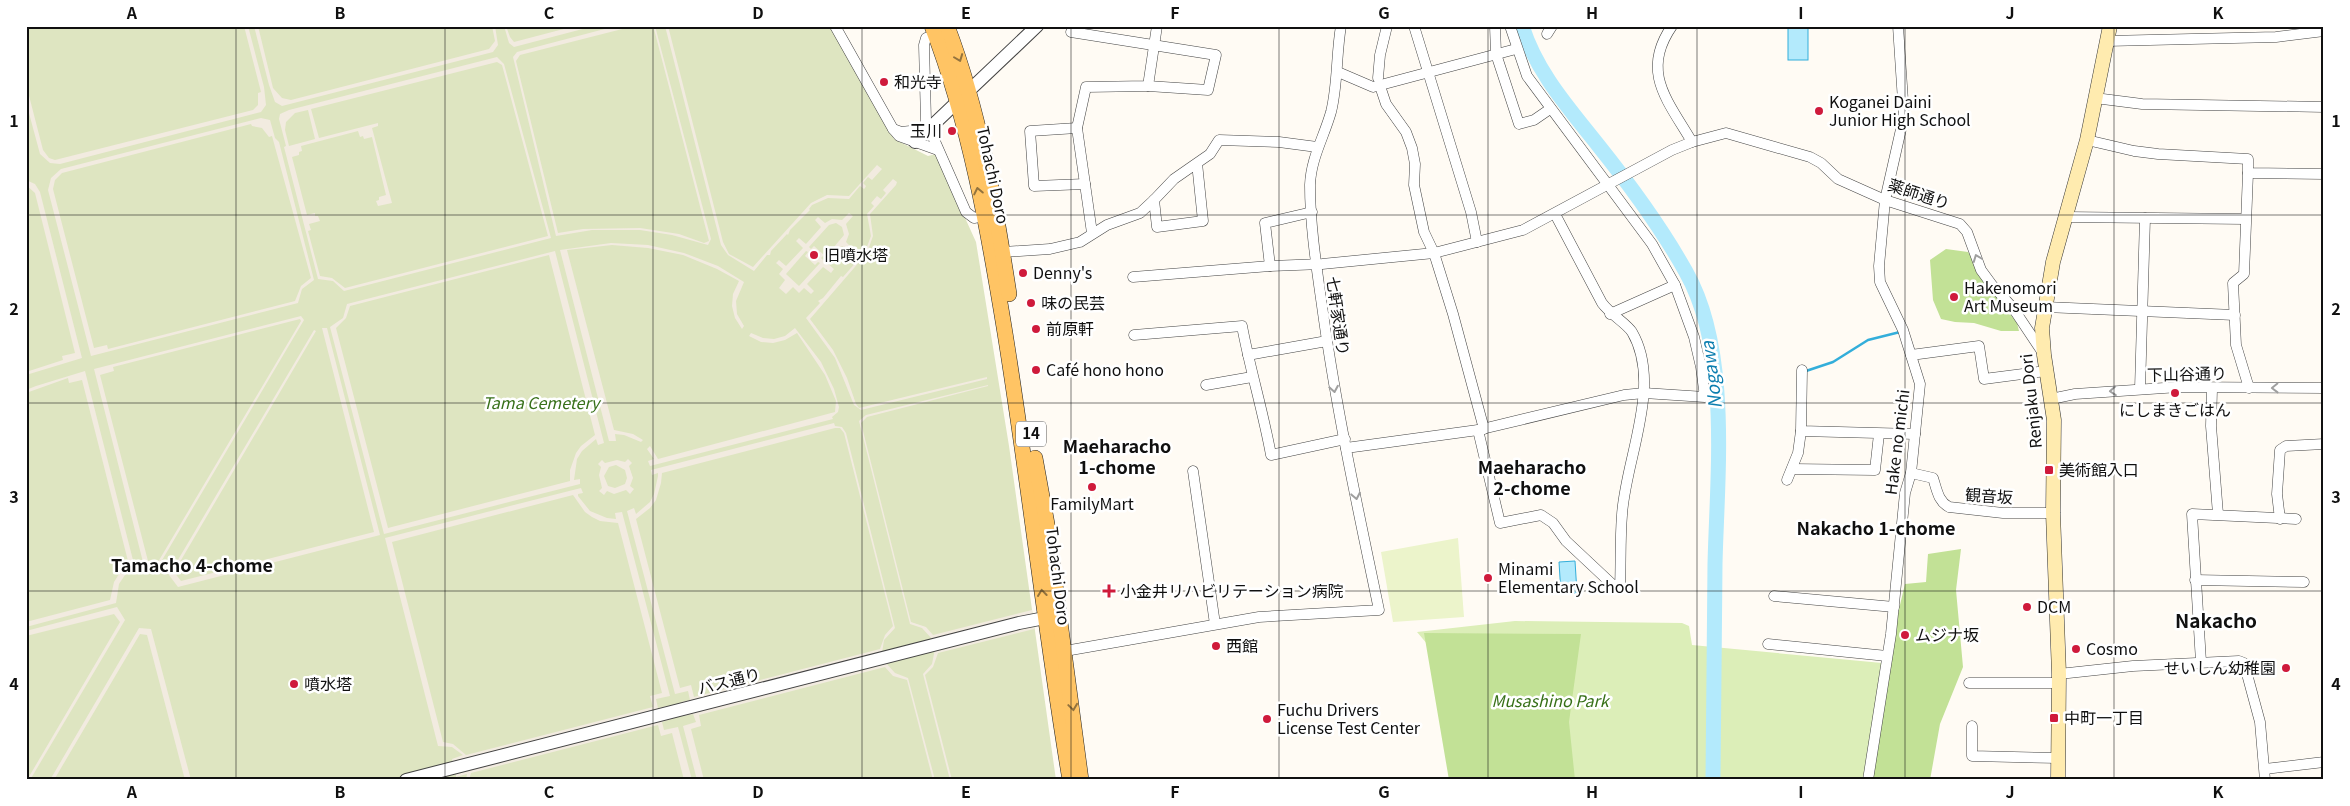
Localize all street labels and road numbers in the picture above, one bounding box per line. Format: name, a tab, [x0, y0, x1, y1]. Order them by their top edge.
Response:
street label: Tohachi Doro	[972, 124, 1016, 226]
street label: 薬師通り	[1885, 172, 1953, 214]
street label: 七軒家通り	[1322, 275, 1356, 357]
street label: Renjaku Dori	[2013, 353, 2047, 450]
street label: 下山谷通り	[2147, 360, 2227, 386]
street label: Hake no michi	[1878, 388, 1914, 496]
road number: 14	[1016, 422, 1046, 446]
street label: 観音坂	[1964, 481, 2014, 509]
street label: Tohachi Doro	[1041, 525, 1077, 626]
street label: バス通り	[695, 661, 763, 699]

